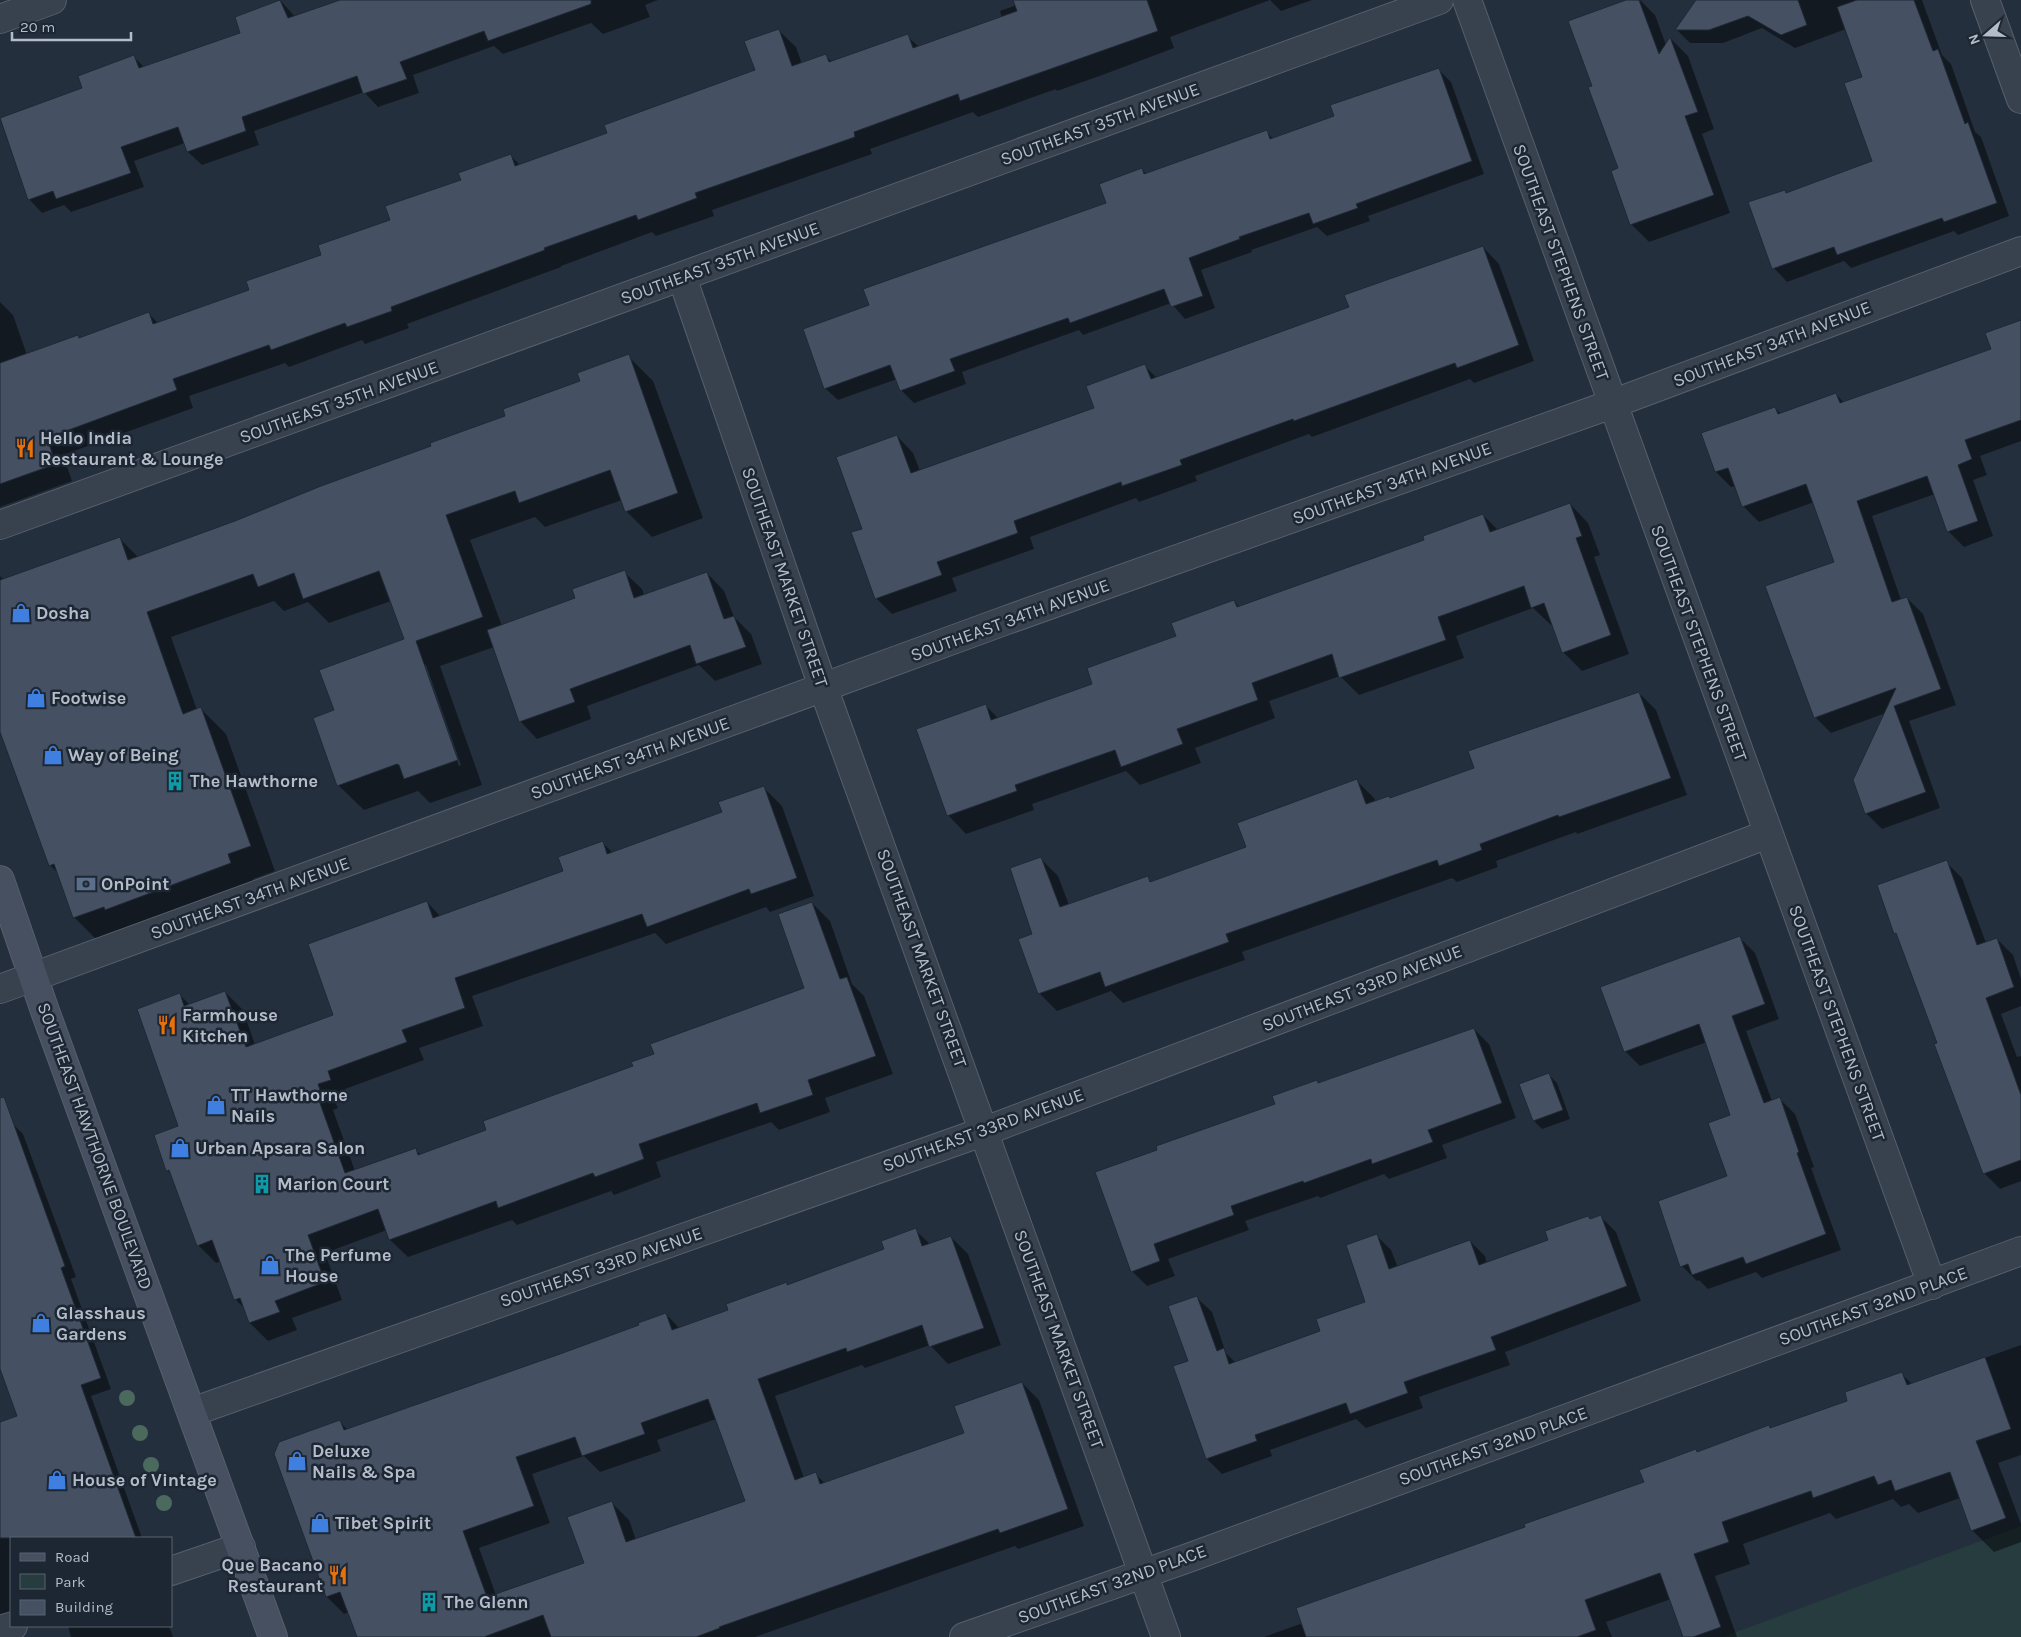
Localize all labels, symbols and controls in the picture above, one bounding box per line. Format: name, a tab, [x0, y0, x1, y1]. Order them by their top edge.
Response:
scale bar	[12, 10, 131, 42]
north arrow	[1961, 10, 2011, 60]
text: 20 m	[20, 18, 55, 36]
text: N	[1965, 32, 1984, 47]
street label: SOUTHEAST 35TH AVENUE	[997, 78, 1203, 170]
street label: SOUTHEAST STEPHENS STREET	[1508, 141, 1614, 383]
street label: SOUTHEAST 35TH AVENUE	[617, 217, 823, 309]
street label: SOUTHEAST 34TH AVENUE	[1670, 296, 1874, 392]
street label: SOUTHEAST 35TH AVENUE	[236, 356, 442, 448]
place label: Hello India Restaurant & Lounge	[40, 427, 224, 470]
restaurant icon: Hello India Restaurant & Lounge	[14, 437, 36, 459]
street label: SOUTHEAST 34TH AVENUE	[1289, 437, 1495, 529]
street label: SOUTHEAST MARKET STREET	[737, 464, 833, 690]
street label: SOUTHEAST STEPHENS STREET	[1646, 522, 1752, 764]
street label: SOUTHEAST 34TH AVENUE	[907, 574, 1113, 666]
shop icon: Dosha	[10, 602, 32, 624]
place label: Dosha	[36, 602, 90, 624]
shop icon: Footwise	[25, 687, 47, 709]
place label: Footwise	[51, 687, 126, 709]
street label: SOUTHEAST 34TH AVENUE	[527, 712, 733, 804]
shop icon: Way of Being	[42, 744, 64, 766]
place label: Way of Being	[68, 744, 179, 766]
building icon: The Hawthorne	[164, 770, 186, 792]
place label: The Hawthorne	[190, 770, 318, 792]
street label: SOUTHEAST MARKET STREET	[872, 846, 972, 1070]
street label: SOUTHEAST 34TH AVENUE	[147, 852, 353, 944]
bank icon: OnPoint	[75, 873, 97, 895]
place label: OnPoint	[101, 873, 169, 895]
street label: SOUTHEAST STEPHENS STREET	[1784, 902, 1890, 1144]
street label: SOUTHEAST 33RD AVENUE	[1259, 940, 1465, 1036]
street label: SOUTHEAST HAWTHORNE BOULEVARD	[33, 999, 157, 1293]
place label: Farmhouse Kitchen	[182, 1004, 278, 1047]
restaurant icon: Farmhouse Kitchen	[156, 1014, 178, 1036]
street label: SOUTHEAST 33RD AVENUE	[879, 1083, 1087, 1177]
place label: TT Hawthorne Nails	[231, 1084, 348, 1127]
shop icon: TT Hawthorne Nails	[205, 1094, 227, 1116]
shop icon: Urban Apsara Salon	[169, 1137, 191, 1159]
place label: Urban Apsara Salon	[195, 1137, 365, 1159]
building icon: Marion Court	[251, 1173, 273, 1195]
place label: Marion Court	[277, 1173, 389, 1195]
street label: SOUTHEAST 33RD AVENUE	[497, 1222, 705, 1312]
street label: SOUTHEAST MARKET STREET	[1009, 1227, 1109, 1451]
place label: The Perfume House	[285, 1244, 391, 1287]
shop icon: The Perfume House	[259, 1254, 281, 1276]
street label: SOUTHEAST 32ND PLACE	[1776, 1262, 1970, 1350]
place label: Glasshaus Gardens	[56, 1302, 146, 1345]
shop icon: Glasshaus Gardens	[30, 1312, 52, 1334]
street label: SOUTHEAST 32ND PLACE	[1396, 1402, 1590, 1490]
place label: Deluxe Nails & Spa	[312, 1440, 416, 1483]
shop icon: Deluxe Nails & Spa	[286, 1450, 308, 1472]
shop icon: House of Vintage	[46, 1469, 68, 1491]
place label: House of Vintage	[72, 1469, 217, 1491]
shop icon: Tibet Spirit	[309, 1512, 331, 1534]
place label: Tibet Spirit	[335, 1512, 431, 1534]
legend	[10, 1537, 172, 1627]
street label: SOUTHEAST 32ND PLACE	[1015, 1540, 1209, 1628]
text: Road	[55, 1548, 90, 1566]
place label: Que Bacano Restaurant	[222, 1554, 323, 1597]
restaurant icon: Que Bacano Restaurant	[327, 1564, 349, 1586]
text: Park	[55, 1573, 85, 1591]
building icon: The Glenn	[418, 1591, 440, 1613]
place label: The Glenn	[444, 1591, 529, 1613]
text: Building	[55, 1598, 113, 1616]

